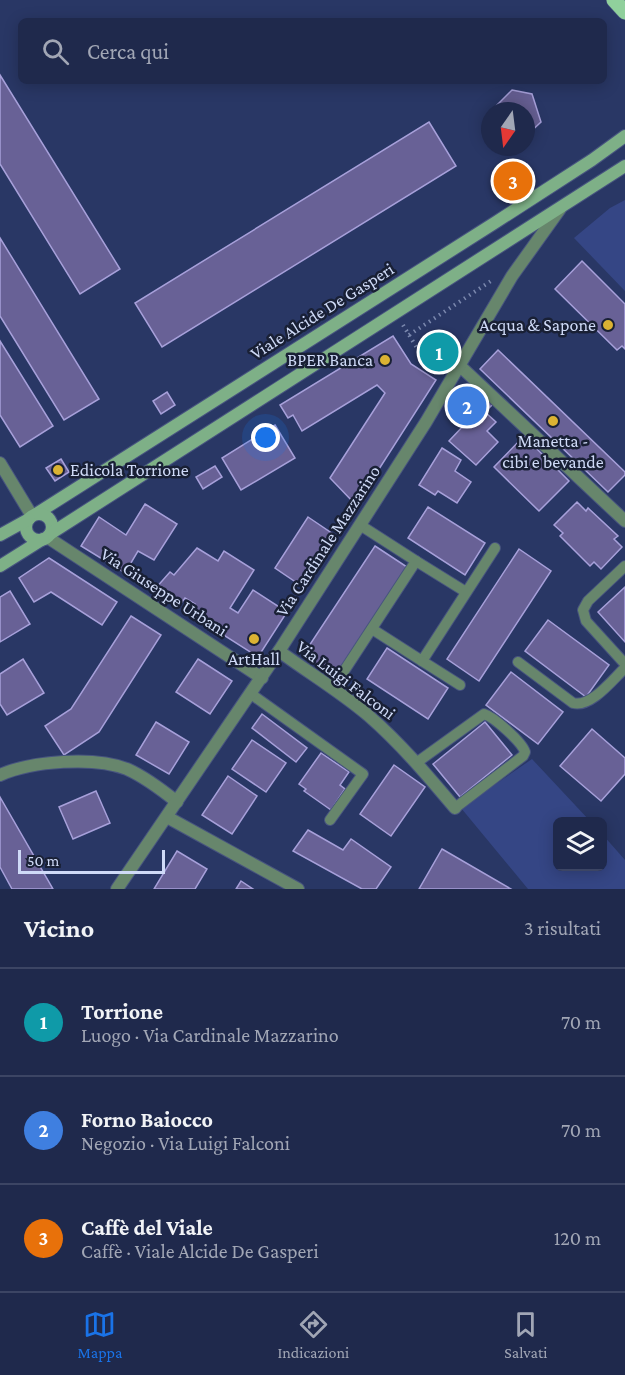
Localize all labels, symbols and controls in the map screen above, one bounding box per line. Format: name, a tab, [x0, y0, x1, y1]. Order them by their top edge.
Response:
search box	[18, 18, 607, 84]
icon: search	[39, 35, 72, 68]
text: Cerca qui	[87, 39, 169, 64]
north arrow	[481, 102, 535, 156]
pin: 3	[494, 158, 532, 204]
street label: Viale Alcide De Gasperi	[247, 259, 398, 363]
place label: Acqua & Sapone	[479, 315, 596, 335]
marker: Acqua & Sapone	[601, 318, 615, 332]
pin: 1	[420, 330, 458, 374]
place label: BPER Banca	[287, 350, 373, 370]
marker: BPER Banca	[378, 353, 392, 367]
pin: 2	[448, 384, 486, 428]
marker: Manetta - cibi e bevande	[546, 414, 560, 428]
your location	[251, 423, 280, 452]
place label: Manetta - cibi e bevande	[502, 431, 604, 472]
place label: Edicola Torrione	[70, 460, 189, 480]
street label: Via Cardinale Mazzarino	[272, 462, 384, 620]
marker: Edicola Torrione	[51, 463, 65, 477]
street label: Via Giuseppe Urbani	[97, 544, 231, 641]
marker: ArtHall	[247, 632, 261, 646]
street label: Via Luigi Falconi	[293, 636, 400, 724]
place label: ArtHall	[228, 649, 280, 669]
map controls	[553, 817, 607, 871]
button: layers	[553, 817, 607, 871]
scale bar	[18, 847, 165, 874]
text: 50 m	[27, 852, 59, 869]
text: Vicino	[24, 914, 94, 943]
text: 3 risultati	[524, 917, 601, 939]
text: Torrione	[81, 999, 163, 1024]
text: 1	[40, 1011, 47, 1033]
text: 70 m	[561, 1011, 601, 1033]
text: Luogo · Via Cardinale Mazzarino	[81, 1024, 339, 1046]
text: Forno Baiocco	[81, 1107, 213, 1132]
text: 2	[38, 1119, 49, 1141]
text: 70 m	[561, 1119, 601, 1141]
text: Negozio · Via Luigi Falconi	[81, 1132, 290, 1154]
text: Caffè del Viale	[81, 1215, 213, 1240]
text: 3	[39, 1227, 48, 1249]
text: 120 m	[554, 1227, 601, 1249]
text: Caffè · Viale Alcide De Gasperi	[81, 1240, 319, 1262]
tab: Mappa	[78, 1308, 122, 1361]
tab: Indicazioni	[277, 1308, 349, 1361]
tab: Salvati	[504, 1308, 547, 1361]

